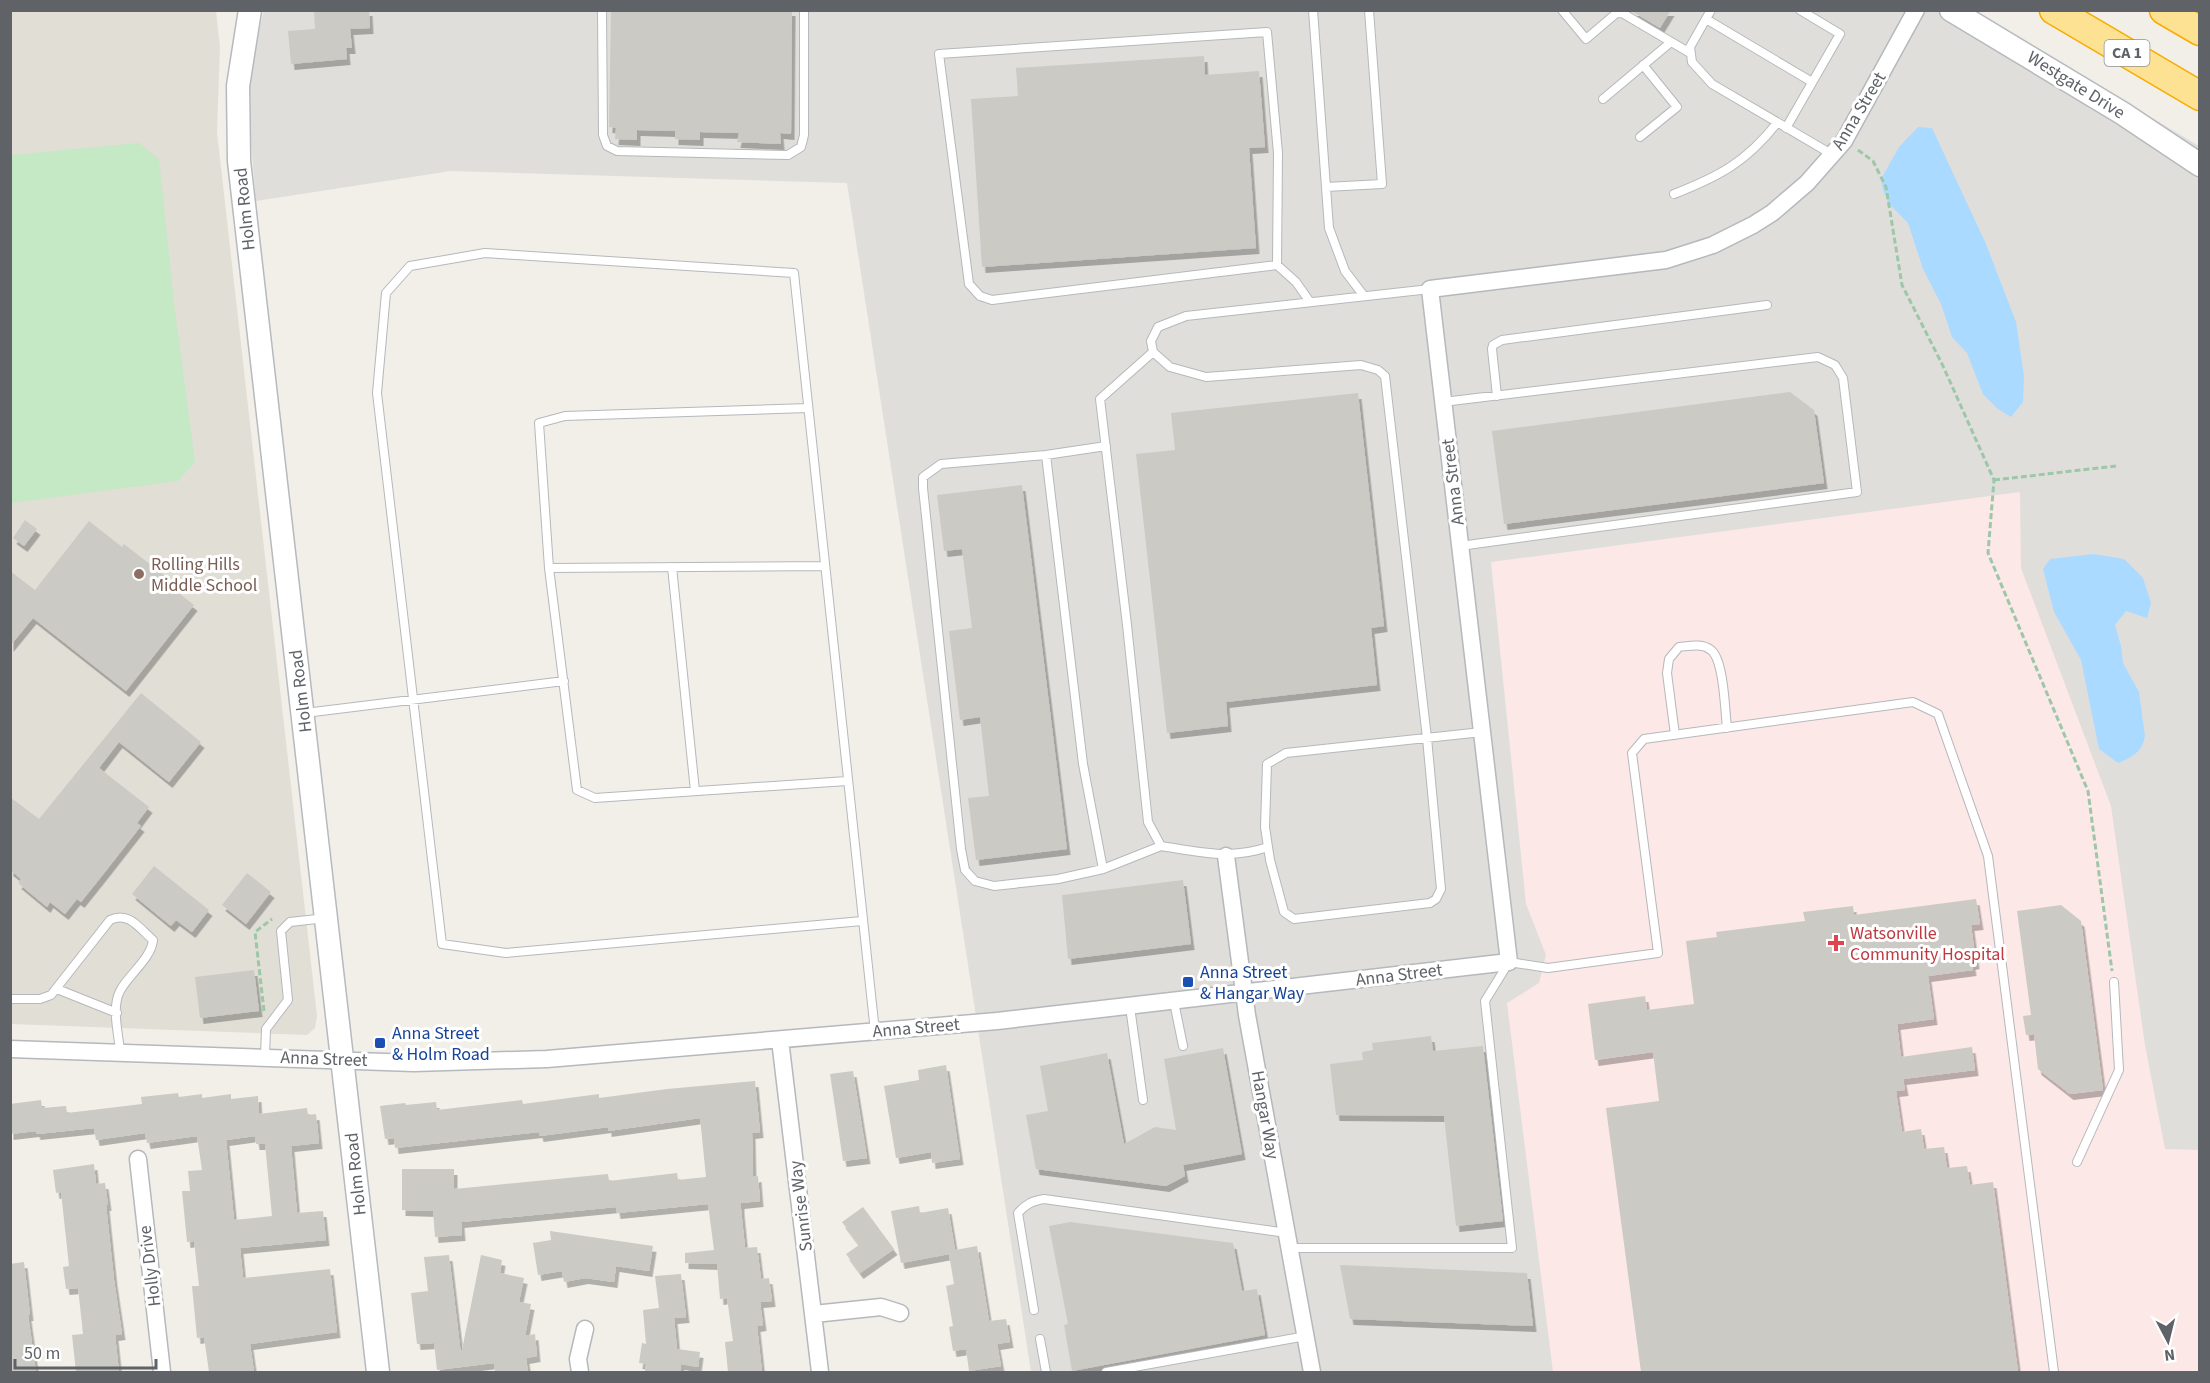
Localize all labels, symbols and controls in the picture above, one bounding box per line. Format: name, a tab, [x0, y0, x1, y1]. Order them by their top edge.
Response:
road number: CA 1	[2104, 40, 2150, 66]
street label: Westgate Drive	[2022, 45, 2130, 125]
street label: Anna Street	[1826, 67, 1892, 155]
street label: Holm Road	[228, 166, 262, 252]
street label: Anna Street	[1435, 437, 1471, 527]
place label: Rolling Hills Middle School	[151, 552, 257, 598]
marker: Rolling Hills Middle School	[132, 567, 146, 581]
street label: Holm Road	[284, 648, 318, 734]
place label: Watsonville Community Hospital	[1850, 921, 2005, 967]
marker: Watsonville Community Hospital	[1827, 934, 1845, 952]
street label: Anna Street	[1354, 957, 1444, 993]
place label: Anna Street & Hangar Way	[1200, 960, 1305, 1006]
marker: Anna Street & Hangar Way	[1181, 975, 1195, 989]
street label: Anna Street	[871, 1012, 961, 1044]
place label: Anna Street & Holm Road	[392, 1021, 490, 1067]
marker: Anna Street & Holm Road	[373, 1036, 387, 1050]
street label: Anna Street	[280, 1045, 368, 1073]
street label: Hangar Way	[1245, 1069, 1285, 1162]
street label: Holm Road	[339, 1131, 373, 1217]
street label: Sunrise Way	[783, 1159, 819, 1253]
street label: Holly Drive	[133, 1224, 167, 1308]
north arrow	[2138, 1311, 2198, 1371]
scale bar	[15, 1332, 156, 1370]
text: 50 m	[24, 1341, 60, 1366]
text: N	[2163, 1343, 2176, 1366]

